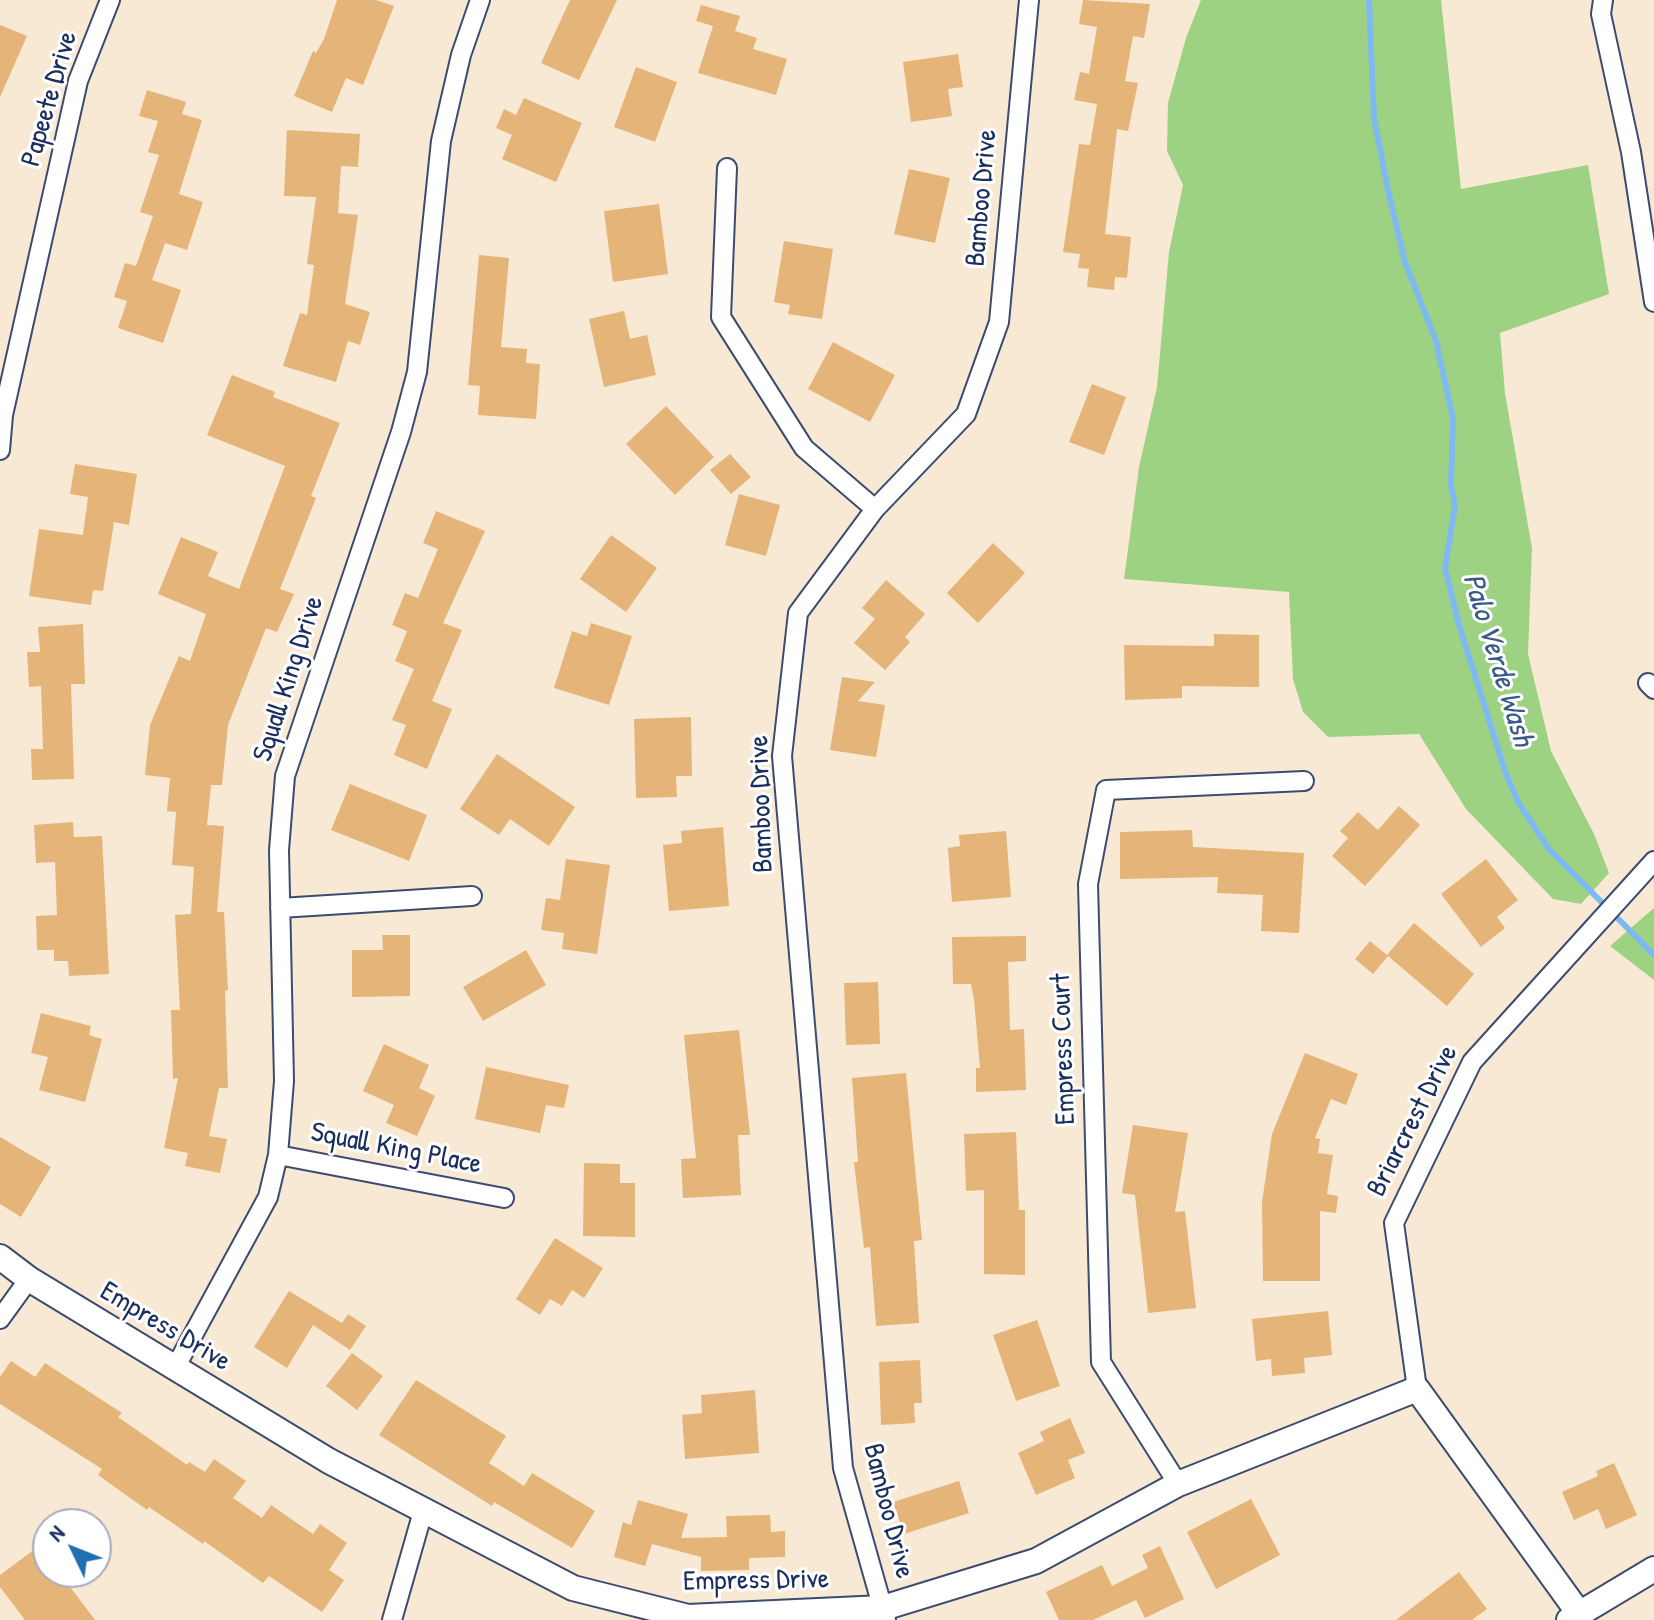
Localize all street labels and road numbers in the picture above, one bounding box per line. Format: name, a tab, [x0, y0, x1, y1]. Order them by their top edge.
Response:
street label: Papeete Drive	[15, 28, 85, 170]
street label: Bamboo Drive	[959, 128, 1005, 268]
street label: Squall King Drive	[246, 592, 332, 766]
street label: Bamboo Drive	[743, 735, 781, 873]
street label: Empress Court	[1045, 973, 1083, 1125]
street label: Briarcrest Drive	[1360, 1040, 1466, 1202]
street label: Squall King Place	[308, 1116, 484, 1182]
street label: Empress Drive	[94, 1275, 236, 1379]
street label: Bamboo Drive	[855, 1440, 921, 1582]
street label: Empress Drive	[683, 1563, 829, 1599]

